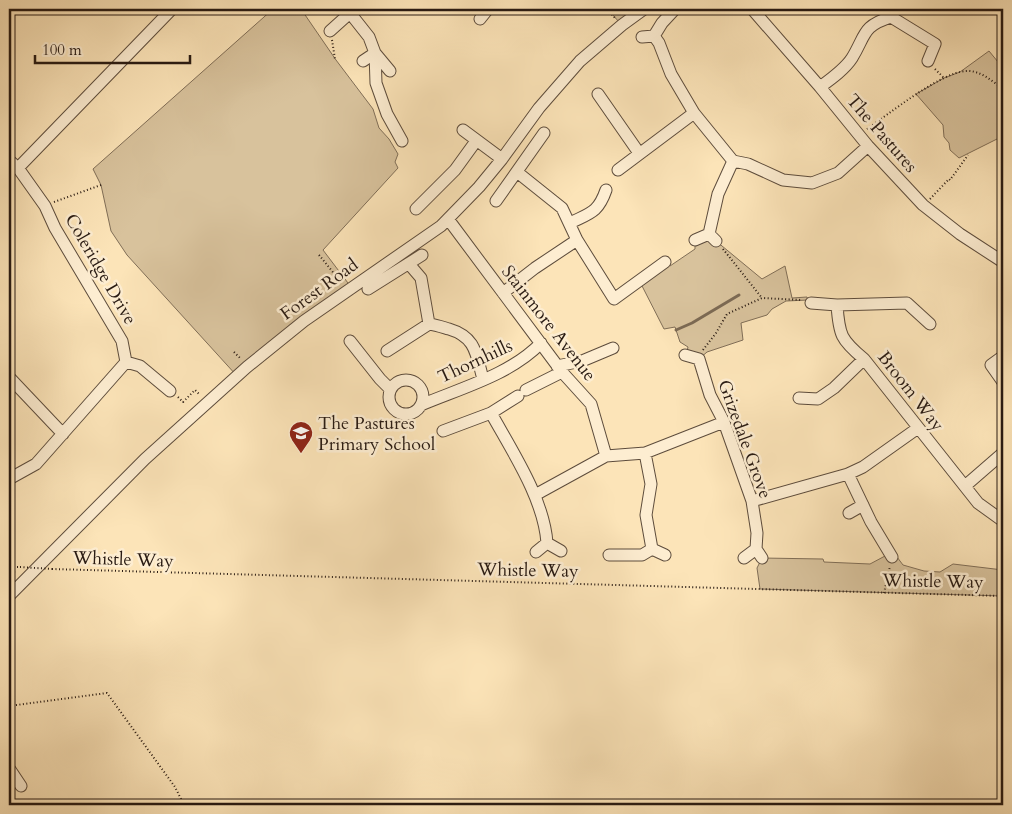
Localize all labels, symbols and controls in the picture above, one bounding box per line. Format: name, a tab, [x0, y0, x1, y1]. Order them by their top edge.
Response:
scale bar	[35, 32, 190, 64]
text: 100 m	[42, 40, 82, 60]
street label: The Pastures	[840, 89, 923, 178]
street label: Coleridge Drive	[59, 209, 142, 329]
street label: Forest Road	[275, 252, 364, 326]
street label: Stainmore Avenue	[495, 260, 602, 386]
street label: Thornhills	[434, 333, 517, 390]
street label: Broom Way	[871, 346, 950, 437]
street label: Grizedale Grove	[711, 376, 778, 502]
place label: The Pastures Primary School	[318, 411, 436, 457]
school or university icon: The Pastures Primary School	[288, 420, 314, 454]
street label: Whistle Way	[71, 545, 175, 574]
street label: Whistle Way	[476, 557, 579, 584]
street label: Whistle Way	[881, 568, 984, 595]

